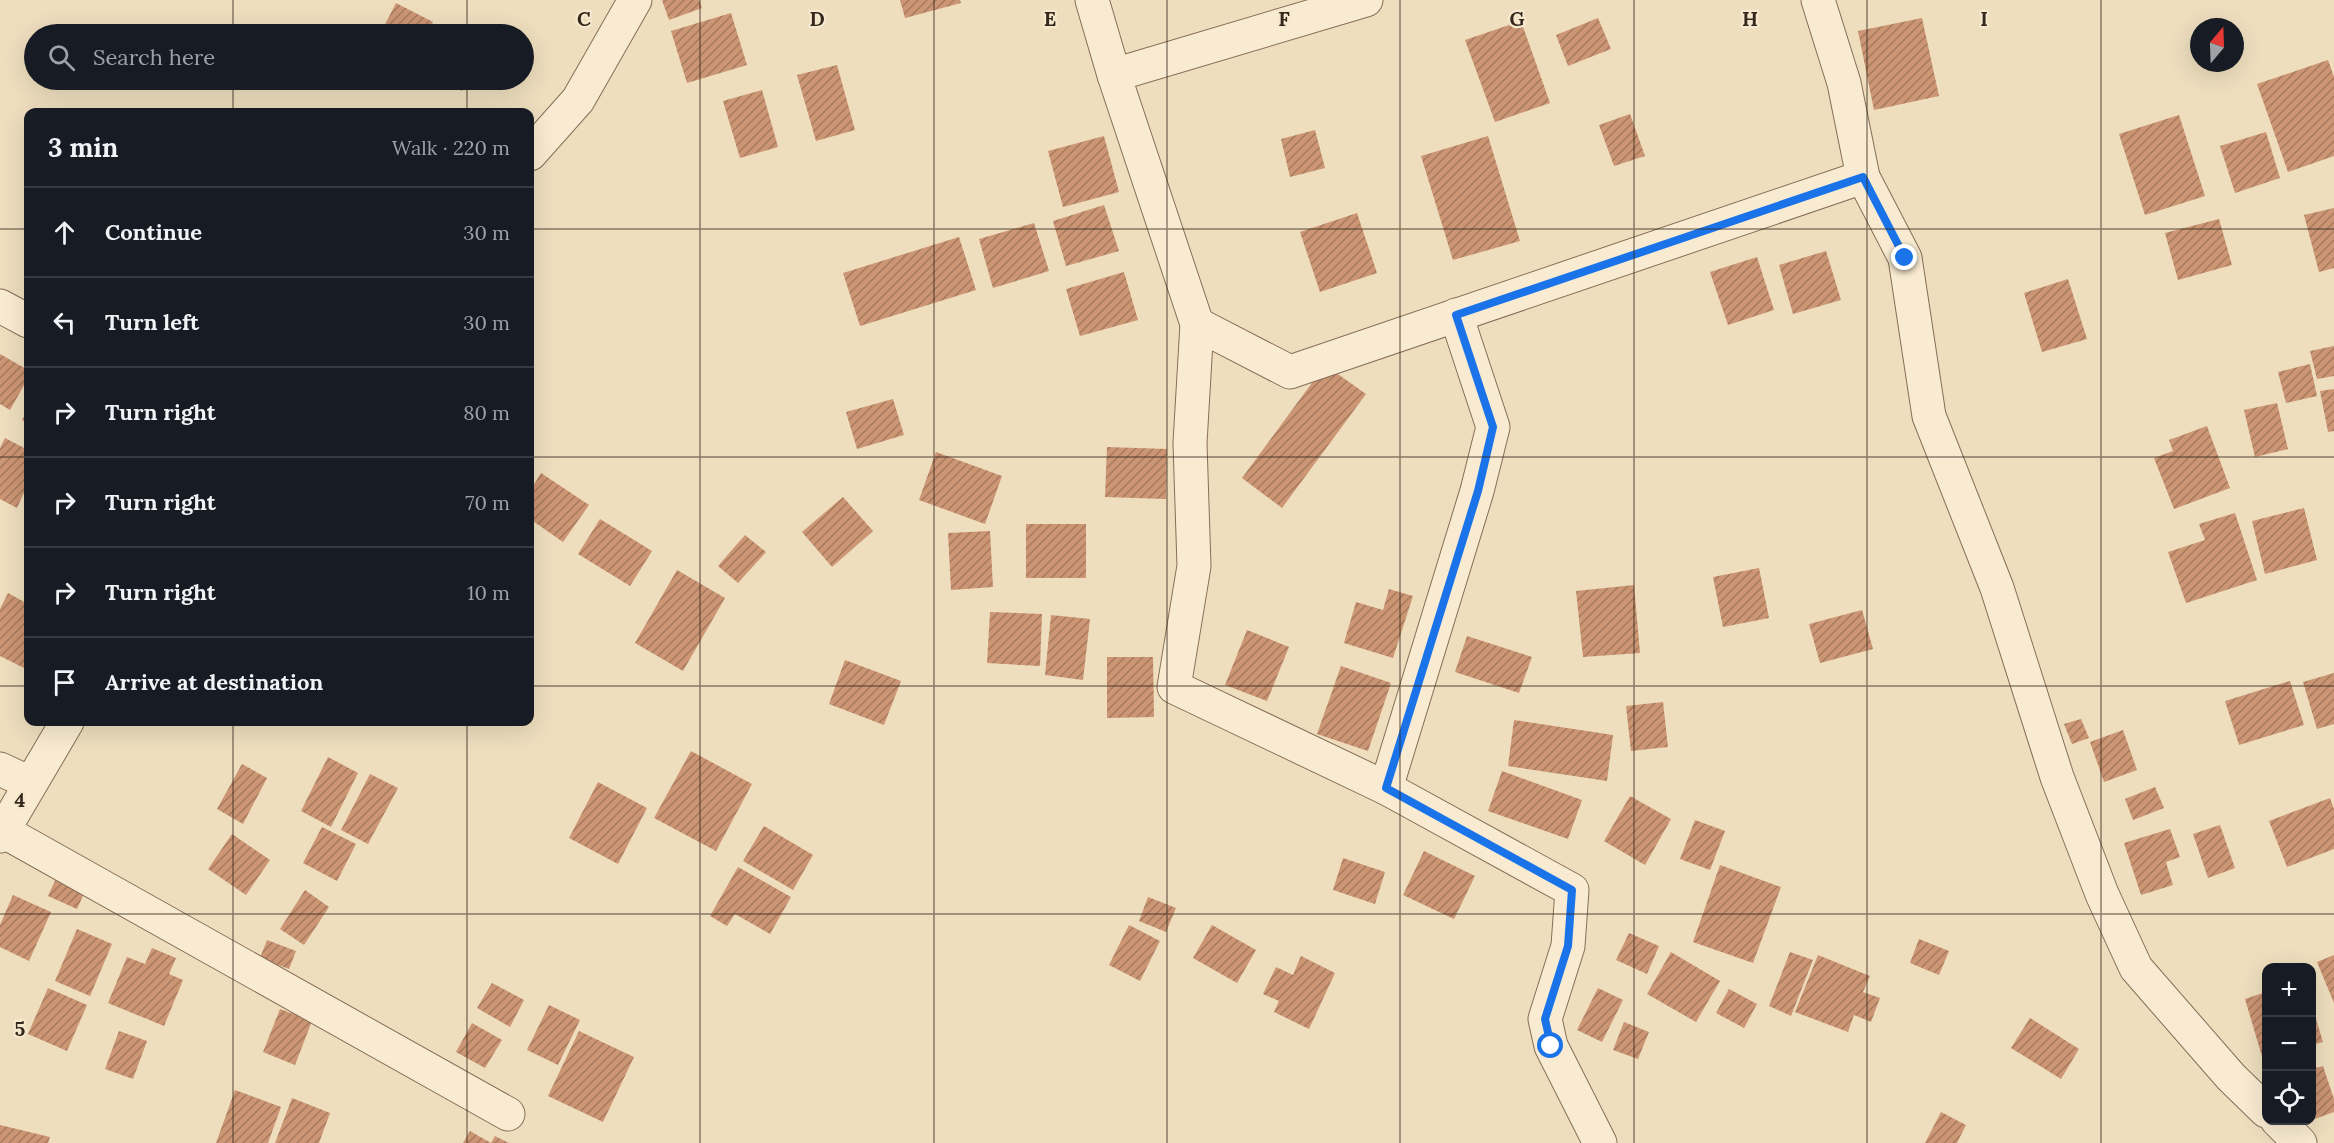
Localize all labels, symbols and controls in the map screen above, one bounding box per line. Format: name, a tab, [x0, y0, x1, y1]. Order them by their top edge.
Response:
text: C	[577, 6, 591, 31]
text: D	[809, 6, 825, 31]
text: E	[1044, 6, 1056, 31]
text: F	[1278, 6, 1290, 31]
text: G	[1509, 6, 1525, 31]
text: H	[1742, 6, 1758, 31]
text: I	[1980, 6, 1988, 31]
north arrow	[2190, 18, 2244, 72]
search box	[24, 24, 534, 90]
icon: search	[45, 41, 78, 74]
text: Search here	[93, 43, 215, 71]
text: 3 min	[48, 131, 118, 164]
text: Walk · 220 m	[392, 135, 510, 160]
icon: ahead	[48, 216, 81, 249]
text: Continue	[105, 218, 202, 246]
text: 30 m	[463, 220, 510, 245]
route end	[1891, 244, 1917, 270]
icon: left	[48, 306, 81, 339]
text: Turn left	[105, 308, 199, 336]
text: 30 m	[463, 310, 510, 335]
icon: right	[48, 396, 81, 429]
text: Turn right	[105, 398, 216, 426]
text: 80 m	[463, 400, 510, 425]
icon: right	[48, 486, 81, 519]
text: Turn right	[105, 488, 216, 516]
text: 70 m	[465, 490, 510, 515]
icon: right	[48, 576, 81, 609]
text: Turn right	[105, 578, 216, 606]
text: 10 m	[467, 580, 510, 605]
icon: arrive	[48, 666, 81, 699]
text: Arrive at destination	[105, 668, 323, 696]
text: 4	[15, 787, 26, 812]
map controls	[2262, 963, 2316, 1125]
button: +	[2262, 963, 2316, 1017]
text: 5	[15, 1016, 26, 1041]
button: −	[2262, 1017, 2316, 1071]
route start	[1537, 1032, 1563, 1058]
button: locate	[2262, 1071, 2316, 1125]

